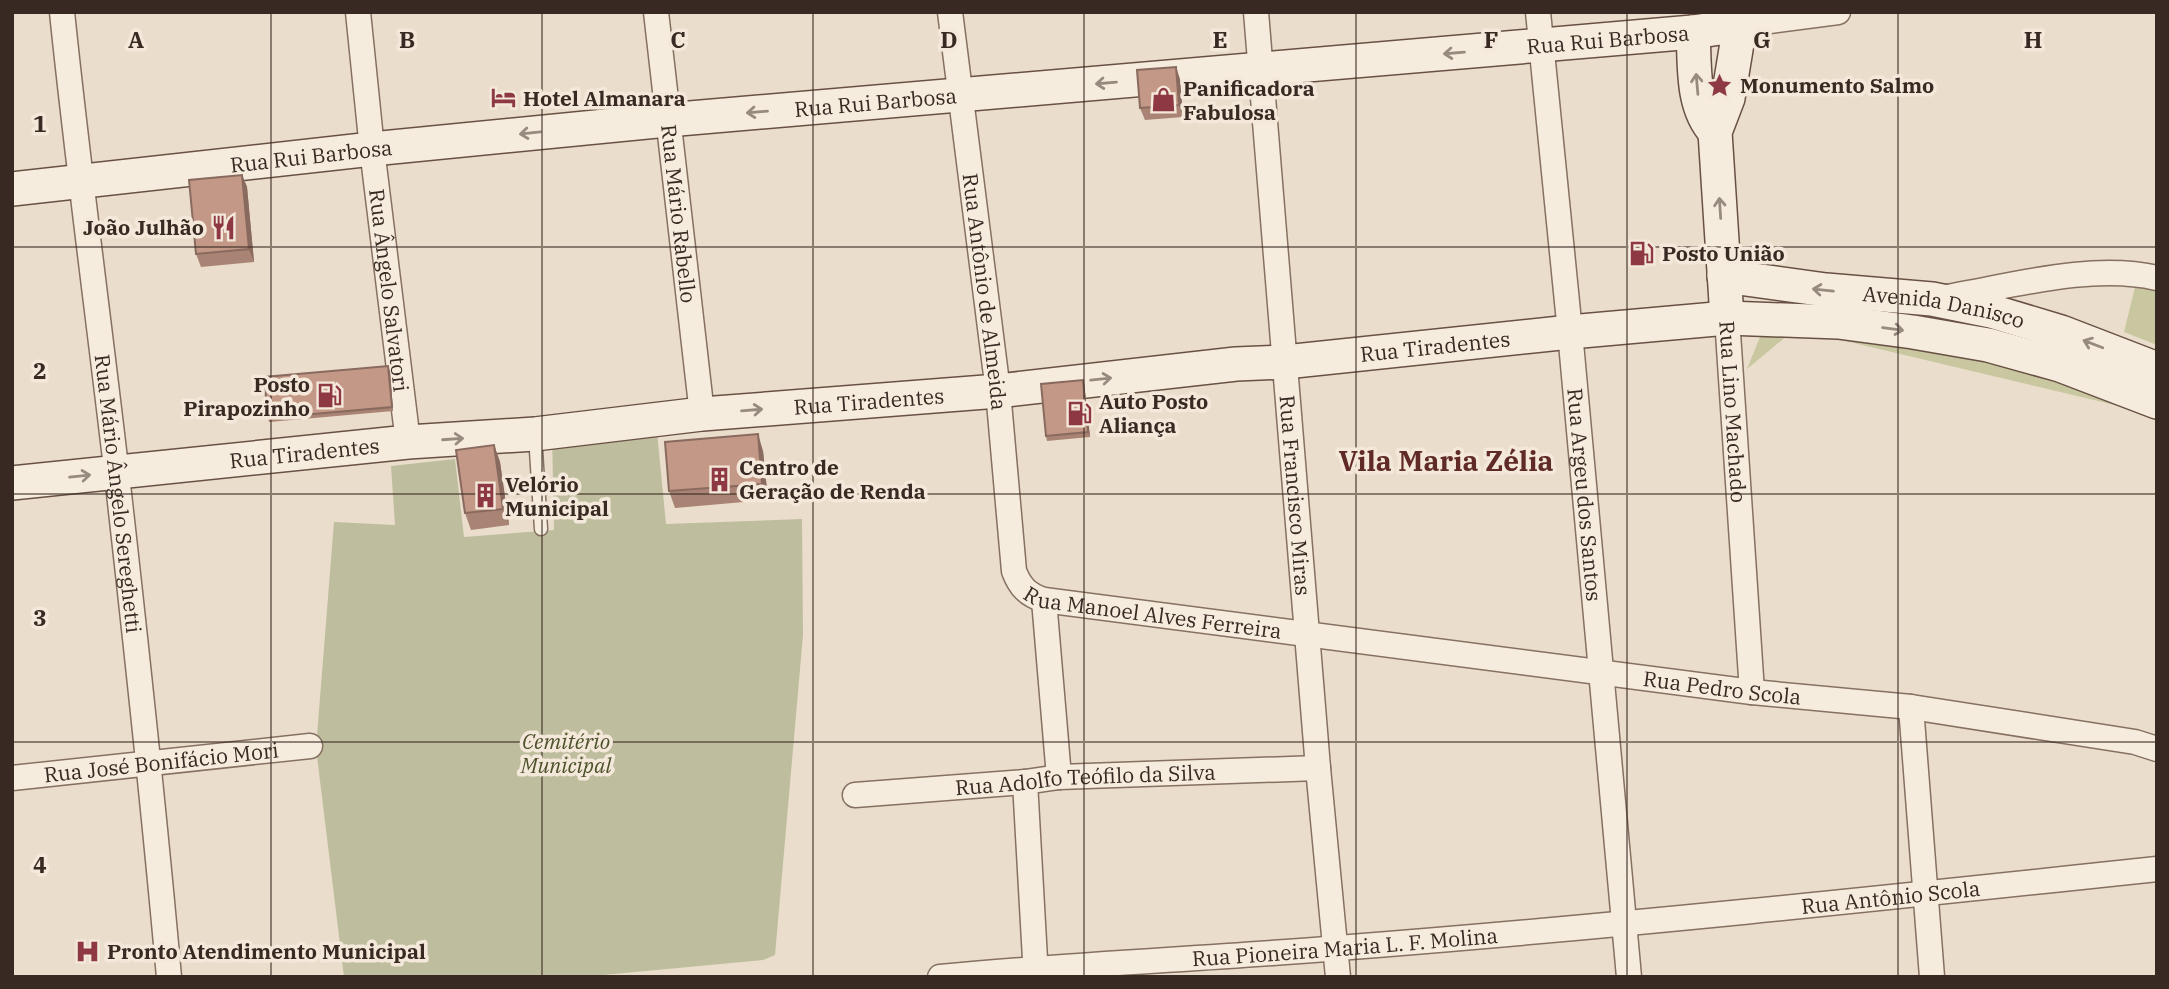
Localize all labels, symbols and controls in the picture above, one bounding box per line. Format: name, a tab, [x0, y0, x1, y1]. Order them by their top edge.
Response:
street label: Rua Rui Barbosa	[1525, 18, 1690, 60]
text: A	[128, 24, 144, 54]
text: B	[399, 24, 415, 54]
text: C	[670, 24, 686, 54]
text: D	[940, 24, 958, 54]
text: E	[1212, 24, 1228, 54]
text: F	[1484, 24, 1498, 54]
text: G	[1753, 24, 1771, 54]
text: H	[2024, 24, 2042, 54]
one-way arrow	[1444, 47, 1466, 60]
place icon: Monumento Salmo	[1706, 71, 1734, 99]
place label: Monumento Salmo	[1740, 71, 1934, 99]
one-way arrow	[1690, 73, 1703, 96]
place label: Panificadora Fabulosa	[1183, 74, 1315, 126]
one-way arrow	[1095, 77, 1118, 90]
street label: Rua Rui Barbosa	[793, 81, 958, 123]
hotel icon: Hotel Almanara	[489, 84, 517, 112]
place label: Hotel Almanara	[523, 84, 686, 112]
shop icon: Panificadora Fabulosa	[1149, 86, 1177, 114]
one-way arrow	[746, 106, 769, 119]
text: 1	[33, 108, 47, 138]
street label: Rua Mário Rabello	[655, 123, 703, 305]
one-way arrow	[520, 127, 542, 140]
street label: Rua Rui Barbosa	[229, 133, 394, 179]
street label: Rua Antônio de Almeida	[957, 172, 1014, 412]
street label: Rua Ângelo Salvatori	[363, 187, 416, 393]
one-way arrow	[1713, 197, 1726, 220]
place label: João Julhão	[83, 213, 204, 241]
restaurant icon: João Julhão	[210, 213, 238, 241]
fuel station icon: Posto União	[1628, 239, 1656, 267]
place label: Posto União	[1662, 239, 1785, 267]
street label: Avenida Danisco	[1862, 279, 2028, 334]
one-way arrow	[1813, 283, 1835, 296]
street label: Rua Lino Machado	[1713, 320, 1753, 504]
one-way arrow	[1881, 323, 1904, 336]
street label: Rua Tiradentes	[1359, 324, 1512, 368]
one-way arrow	[2083, 337, 2104, 350]
street label: Rua Mário Ângelo Sereghetti	[88, 353, 148, 635]
text: 2	[33, 355, 47, 385]
place label: Posto Pirapozinho	[183, 370, 310, 422]
one-way arrow	[1089, 373, 1112, 386]
street label: Rua Tiradentes	[793, 381, 945, 421]
fuel station icon: Posto Pirapozinho	[316, 382, 344, 410]
place label: Auto Posto Aliança	[1099, 387, 1208, 439]
street label: Rua Argeu dos Santos	[1561, 387, 1609, 603]
street label: Rua Francisco Miras	[1273, 394, 1318, 597]
fuel station icon: Auto Posto Aliança	[1065, 399, 1093, 427]
one-way arrow	[741, 403, 763, 416]
street label: Rua Tiradentes	[228, 431, 381, 474]
one-way arrow	[441, 432, 464, 445]
district label: Vila Maria Zélia	[1338, 442, 1554, 479]
place label: Centro de Geração de Renda	[739, 453, 926, 505]
building icon: Centro de Geração de Renda	[705, 465, 733, 493]
one-way arrow	[68, 469, 91, 482]
place label: Velório Municipal	[505, 470, 609, 522]
building icon: Velório Municipal	[471, 482, 499, 510]
street label: Rua Manoel Alves Ferreira	[1019, 579, 1284, 645]
text: 3	[33, 602, 47, 632]
street label: Rua Pedro Scola	[1641, 664, 1802, 711]
park label: Cemitério Municipal	[520, 727, 612, 779]
street label: Rua José Bonifácio Mori	[42, 735, 280, 789]
street label: Rua Adolfo Teófilo da Silva	[954, 758, 1216, 801]
text: 4	[33, 849, 47, 879]
street label: Rua Antônio Scola	[1800, 874, 1981, 920]
street label: Rua Pioneira Maria L. F. Molina	[1191, 921, 1499, 972]
hospital icon: Pronto Atendimento Municipal	[73, 937, 101, 965]
place label: Pronto Atendimento Municipal	[107, 937, 426, 965]

